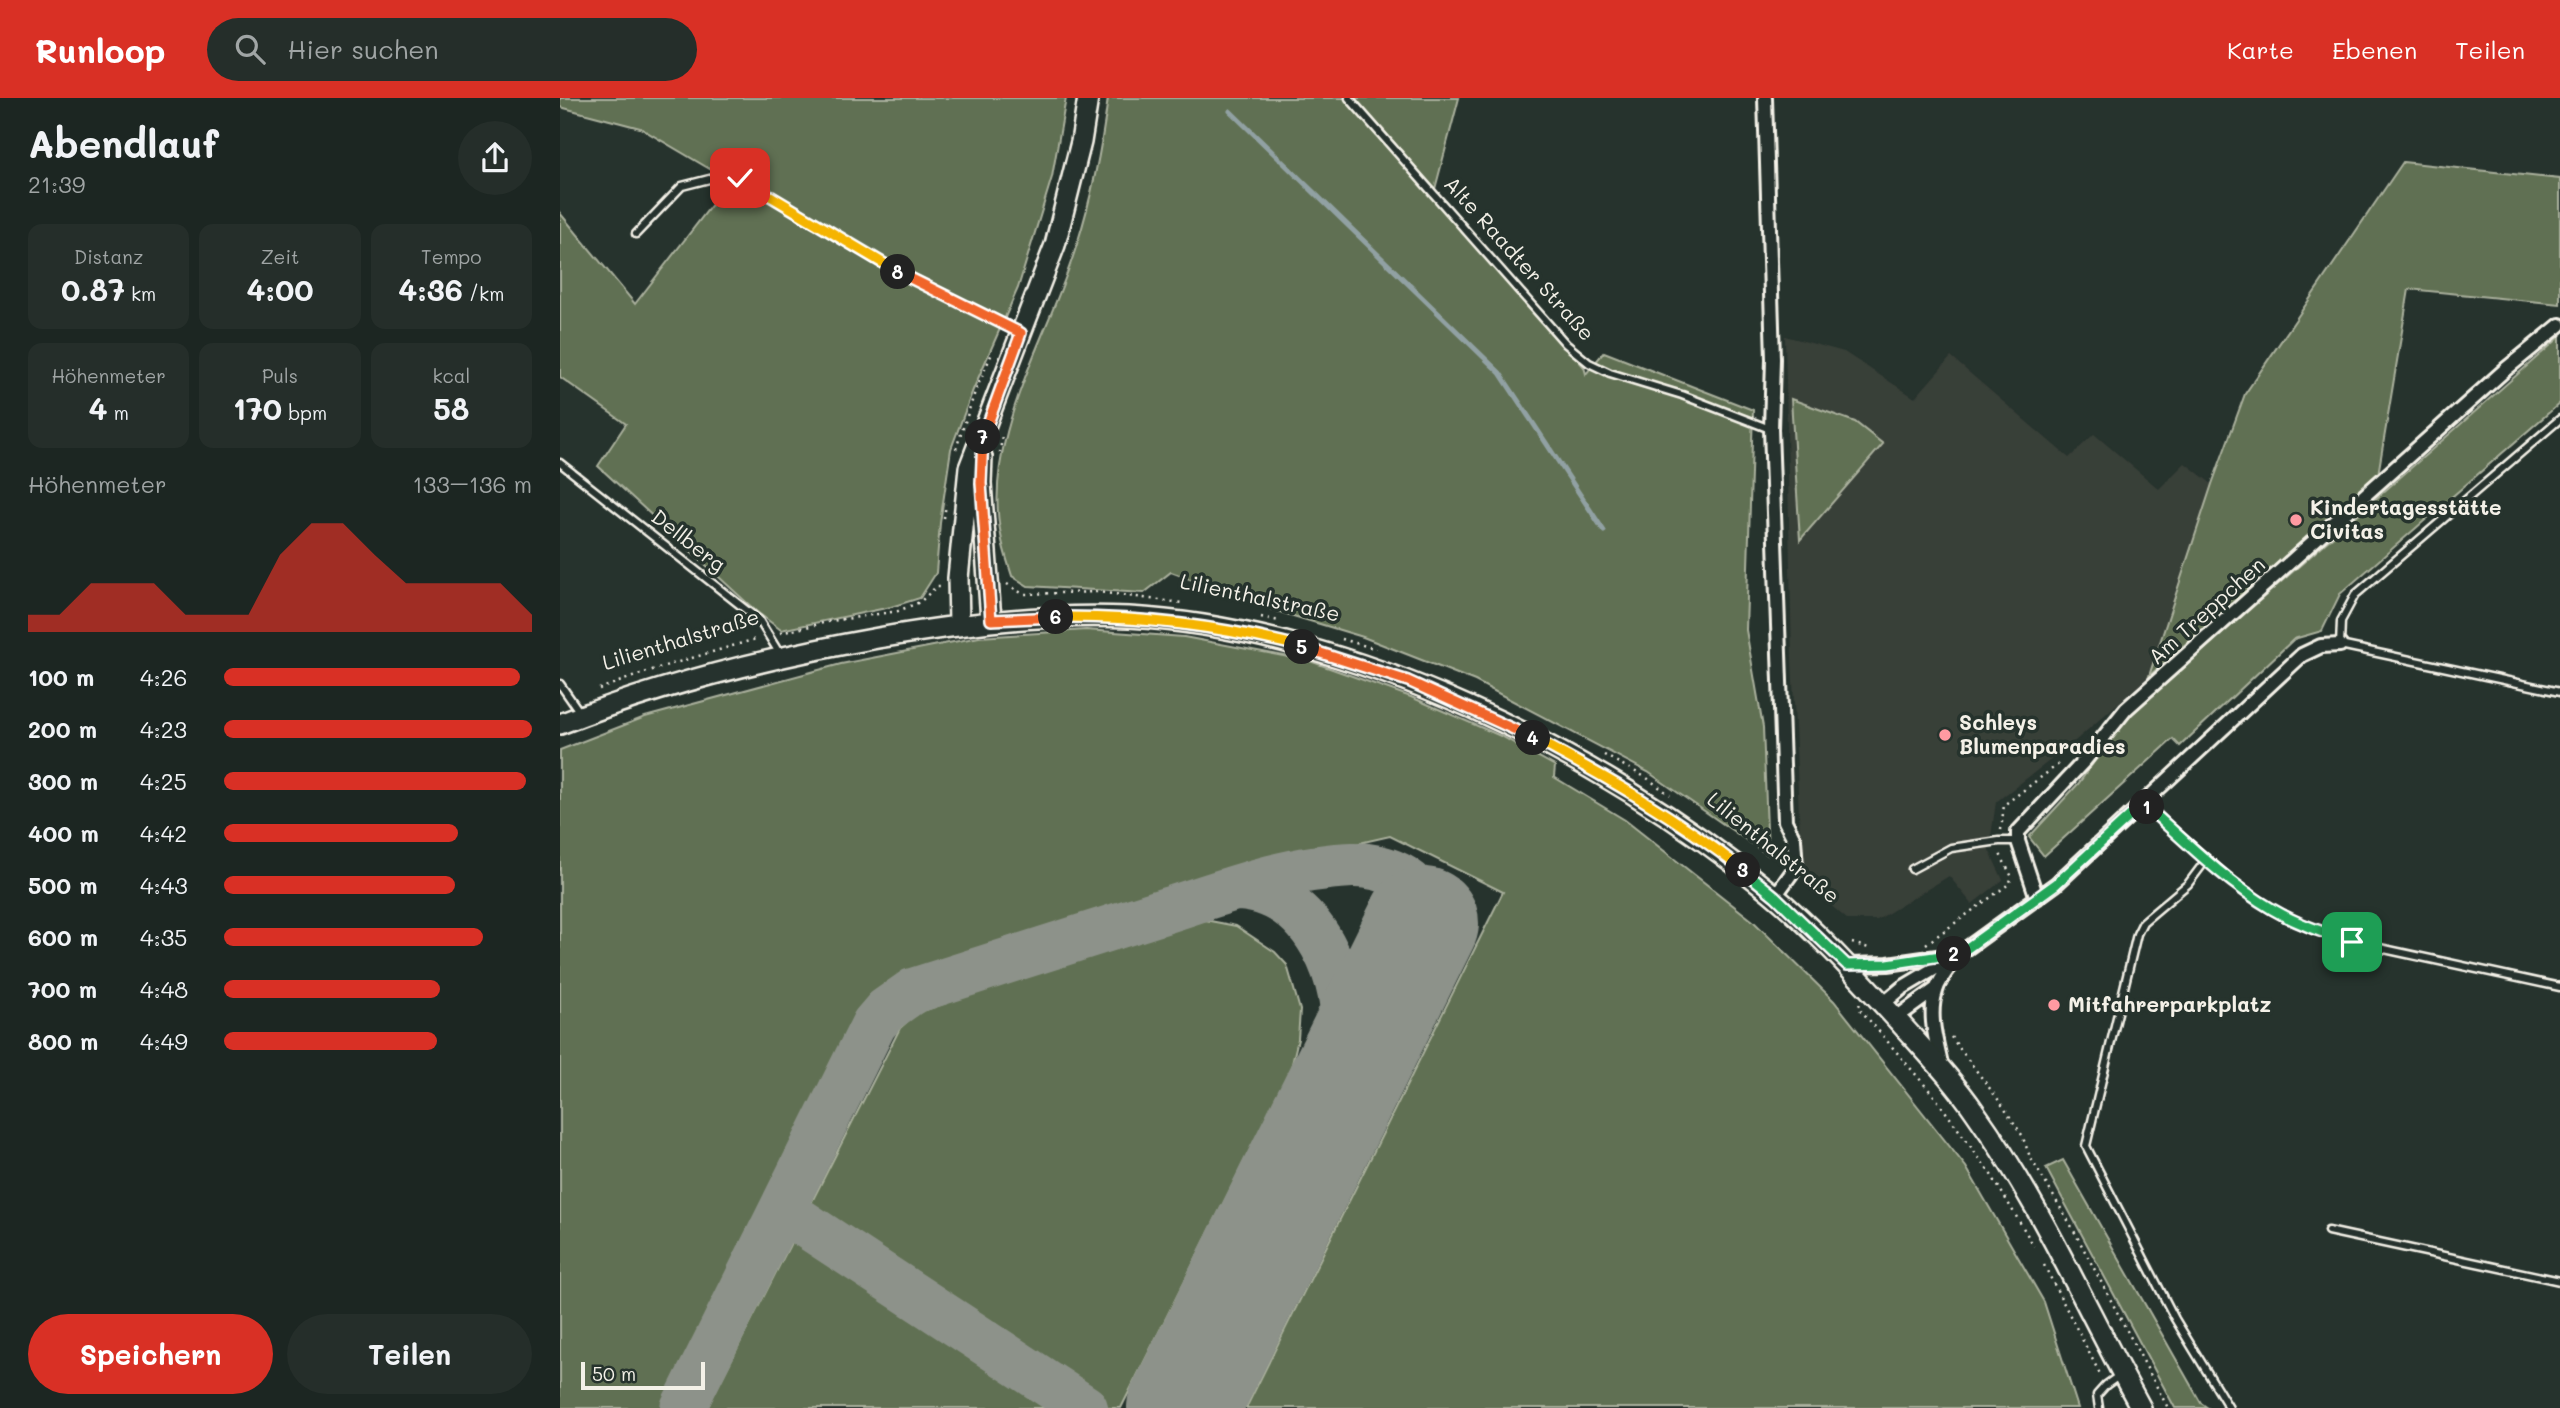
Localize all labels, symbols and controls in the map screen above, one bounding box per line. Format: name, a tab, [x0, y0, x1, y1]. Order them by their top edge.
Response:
search box	[207, 18, 697, 81]
text: Runloop	[35, 28, 165, 71]
icon: search	[231, 30, 269, 68]
text: Hier suchen	[287, 32, 439, 66]
text: Karte	[2227, 34, 2294, 65]
text: Ebenen	[2332, 34, 2417, 65]
text: Teilen	[2455, 34, 2525, 65]
text: Abendlauf	[28, 118, 219, 168]
button: share	[458, 121, 532, 195]
pin	[710, 148, 770, 208]
icon: check	[721, 159, 759, 197]
text: 21:39	[28, 169, 85, 199]
street label: Alte Raadter Straße	[1439, 170, 1601, 346]
text: Distanz	[74, 244, 143, 269]
text: Zeit	[261, 244, 299, 269]
text: Tempo	[421, 244, 482, 269]
pin: 8	[880, 254, 916, 290]
text: 8	[892, 259, 903, 284]
text: 0.87	[61, 269, 125, 309]
text: 4:00	[246, 269, 314, 309]
text: 4:36	[398, 269, 463, 309]
text: km	[125, 281, 156, 306]
text: /km	[463, 281, 504, 306]
text: Höhenmeter	[51, 363, 166, 388]
text: Puls	[262, 363, 298, 388]
text: kcal	[432, 363, 470, 388]
text: 4	[89, 388, 108, 428]
text: 170	[233, 388, 282, 428]
text: 58	[433, 388, 469, 428]
text: m	[108, 400, 129, 425]
text: bpm	[282, 400, 327, 425]
pin: 7	[966, 420, 1000, 454]
text: 7	[977, 424, 988, 449]
text: Höhenmeter	[28, 469, 166, 499]
text: 133–136 m	[413, 469, 532, 499]
place label: Kindertagesstätte Civitas	[2310, 493, 2502, 544]
street label: Dellberg	[646, 502, 732, 577]
marker: Kindertagesstätte Civitas	[2288, 512, 2304, 528]
street label: Am Treppchen	[2142, 550, 2270, 669]
street label: Lilienthalstraße	[1178, 566, 1343, 627]
pin: 6	[1038, 600, 1074, 634]
street label: Lilienthalstraße	[599, 602, 762, 675]
text: 6	[1050, 604, 1061, 629]
pin: 5	[1284, 630, 1320, 664]
text: 5	[1296, 634, 1307, 659]
text: 100 m	[28, 662, 94, 692]
text: 4:26	[140, 662, 187, 692]
place label: Schleys Blumenparadies	[1959, 708, 2126, 759]
text: 200 m	[28, 714, 97, 744]
text: 4:23	[140, 714, 187, 744]
pin: 4	[1516, 720, 1550, 756]
text: 4	[1526, 725, 1539, 750]
marker: Schleys Blumenparadies	[1937, 727, 1953, 743]
text: 300 m	[28, 766, 98, 796]
text: 4:25	[140, 766, 187, 796]
street label: Lilienthalstraße	[1702, 785, 1846, 908]
pin: 1	[2130, 790, 2164, 824]
text: 1	[2142, 794, 2151, 819]
text: 400 m	[28, 818, 99, 848]
text: 4:42	[140, 818, 187, 848]
pin: 3	[1726, 852, 1760, 888]
text: 3	[1737, 857, 1748, 882]
text: 500 m	[28, 870, 98, 900]
text: 4:43	[140, 870, 188, 900]
pin	[2322, 912, 2382, 972]
text: 600 m	[28, 922, 98, 952]
text: 4:35	[140, 922, 188, 952]
icon: arrive	[2333, 923, 2371, 961]
pin: 2	[1936, 936, 1972, 972]
text: 2	[1948, 941, 1959, 966]
text: 700 m	[28, 974, 97, 1004]
text: 4:48	[140, 974, 188, 1004]
place label: Mitfahrerparkplatz	[2068, 990, 2271, 1017]
marker: Mitfahrerparkplatz	[2046, 997, 2062, 1013]
text: 800 m	[28, 1026, 98, 1056]
text: 4:49	[140, 1026, 188, 1056]
button: Speichern	[28, 1314, 273, 1394]
button: Teilen	[287, 1314, 532, 1394]
scale bar	[581, 1359, 705, 1391]
text: 50 m	[592, 1361, 636, 1386]

